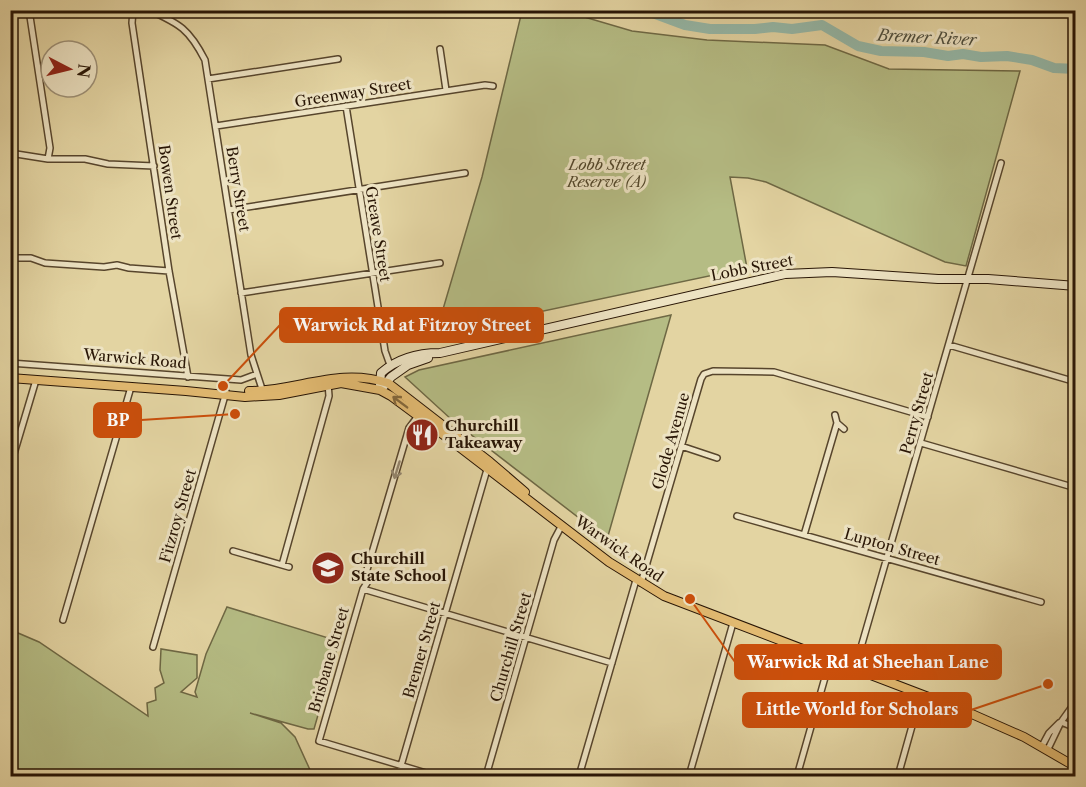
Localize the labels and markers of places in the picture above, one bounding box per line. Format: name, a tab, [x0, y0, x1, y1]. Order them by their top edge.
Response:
callout: Warwick Rd at Fitzroy Street	[280, 308, 543, 342]
callout: BP	[94, 403, 141, 437]
place label: Churchill Takeaway	[445, 416, 523, 452]
restaurant icon: Churchill Takeaway	[404, 417, 440, 453]
place label: Churchill State School	[351, 549, 447, 585]
school or university icon: Churchill State School	[310, 550, 346, 586]
callout: Warwick Rd at Sheehan Lane	[735, 645, 1001, 679]
callout: Little World for Scholars	[743, 693, 971, 727]

